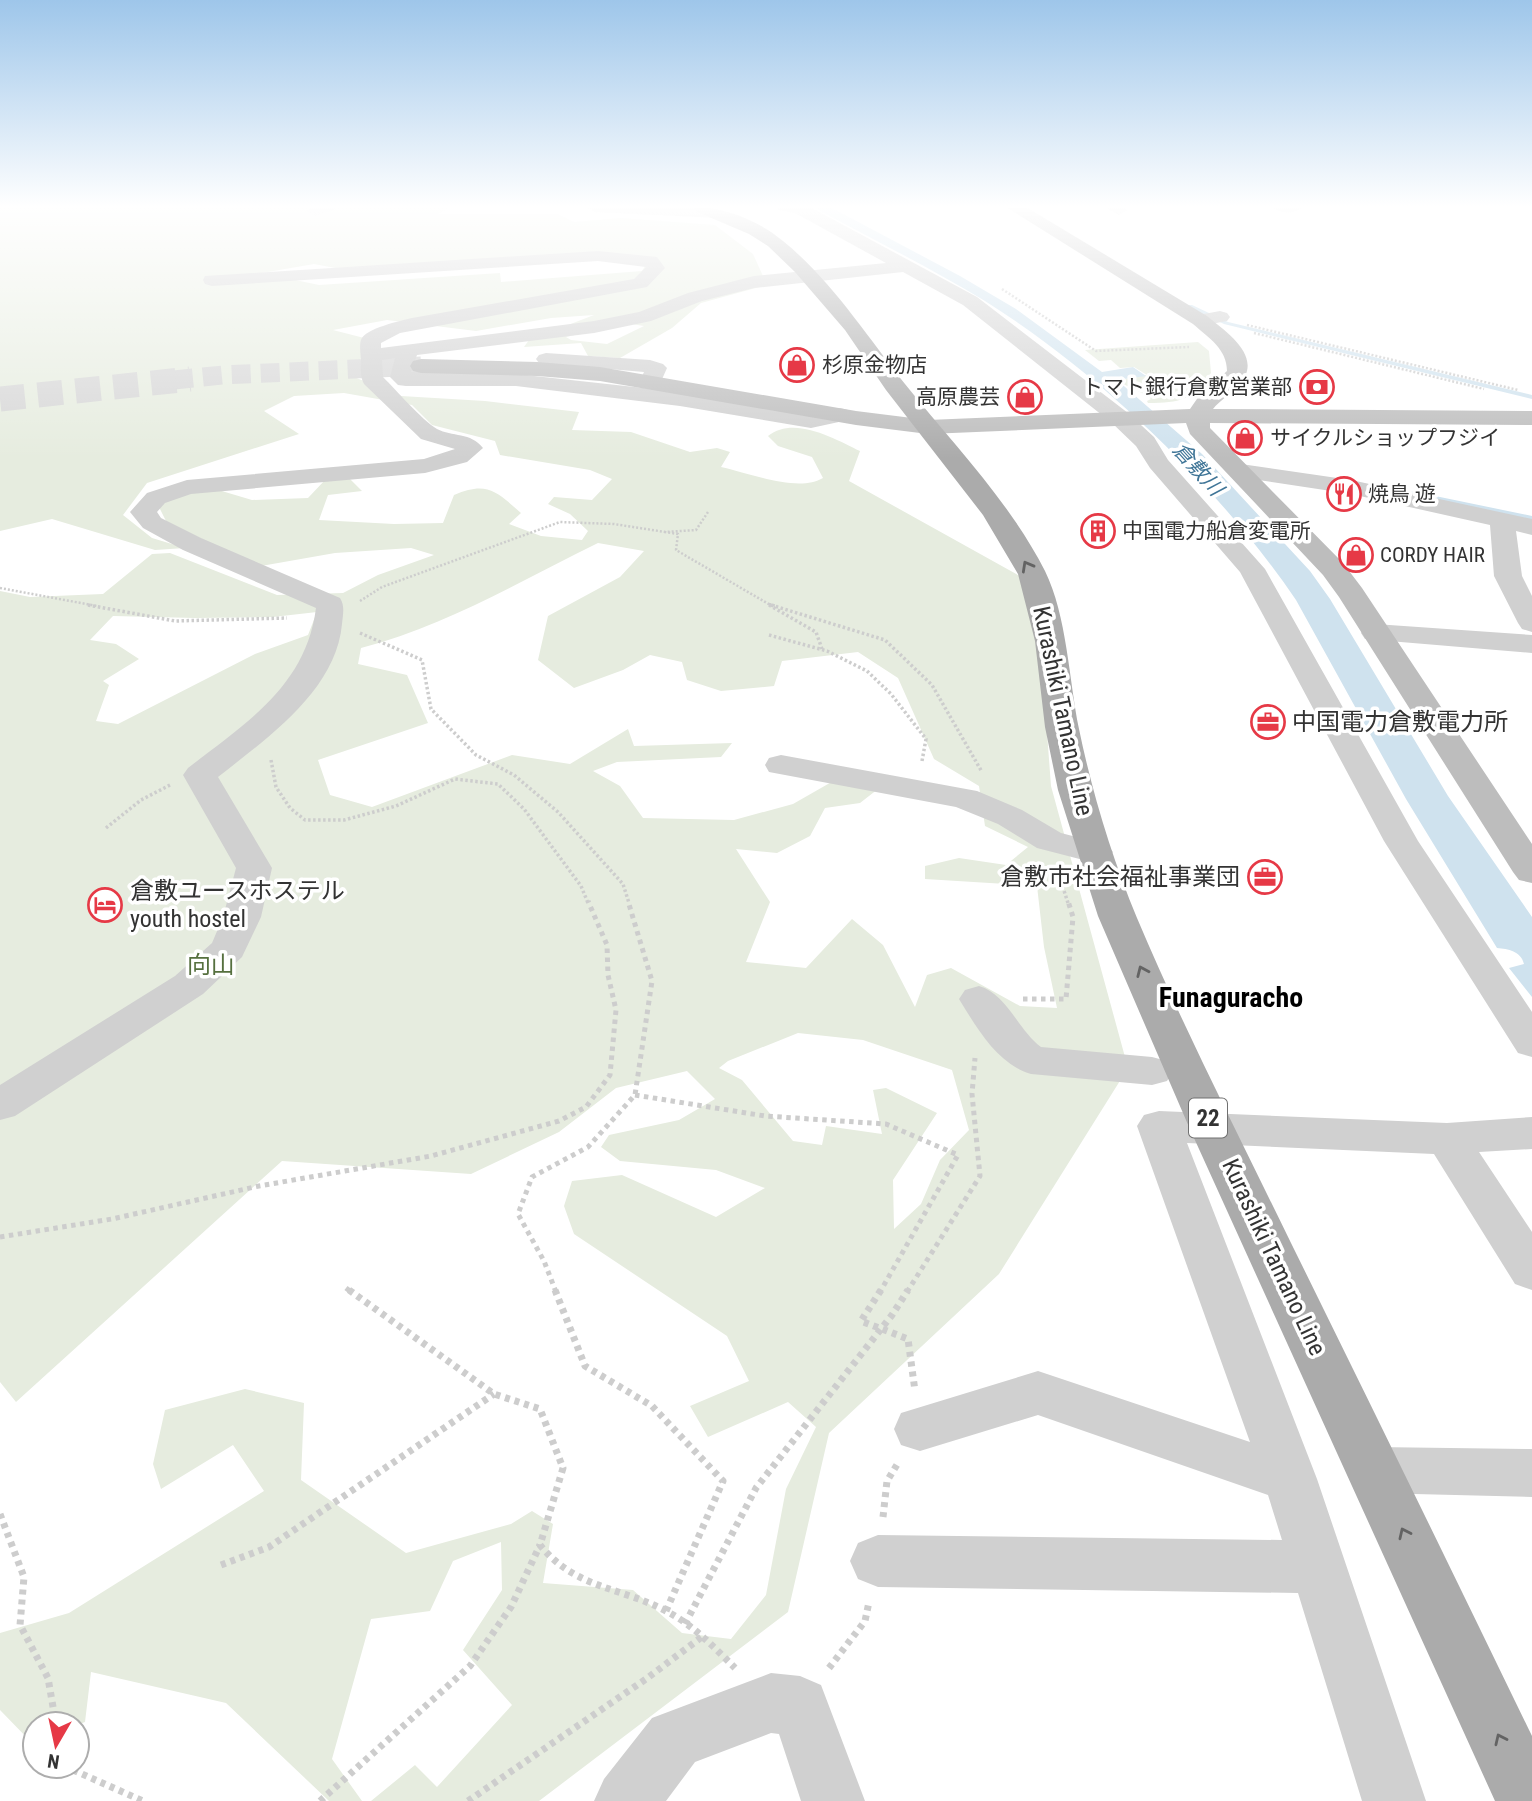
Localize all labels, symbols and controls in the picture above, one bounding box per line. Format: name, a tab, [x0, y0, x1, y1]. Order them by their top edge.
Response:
shop icon: 杉原金物店	[778, 346, 816, 384]
place label: 杉原金物店	[822, 353, 927, 377]
bank icon: トマト銀行倉敷営業部	[1298, 368, 1336, 406]
place label: トマト銀行倉敷営業部	[1082, 375, 1292, 399]
shop icon: 高原農芸	[1006, 378, 1044, 416]
place label: 高原農芸	[916, 385, 1000, 409]
shop icon: サイクルショップフジイ	[1226, 419, 1264, 457]
place label: サイクルショップフジイ	[1270, 426, 1500, 450]
water label: 倉敷川	[1168, 438, 1229, 502]
restaurant icon: 焼鳥 遊	[1325, 475, 1363, 513]
place label: 焼鳥 遊	[1368, 482, 1436, 506]
building icon: 中国電力船倉変電所	[1079, 512, 1117, 550]
place label: 中国電力船倉変電所	[1122, 519, 1311, 543]
shop icon: CORDY HAIR	[1337, 536, 1375, 574]
place label: CORDY HAIR	[1380, 543, 1485, 567]
one-way arrow	[1022, 561, 1035, 573]
street label: Kurashiki Tamano Line	[1027, 604, 1099, 818]
office icon: 中国電力倉敷電力所	[1249, 703, 1287, 741]
place label: 中国電力倉敷電力所	[1292, 708, 1508, 736]
office icon: 倉敷市社会福祉事業団	[1246, 858, 1284, 896]
place label: 倉敷市社会福祉事業団	[1000, 863, 1240, 891]
place label: 倉敷ユースホステル youth hostel	[130, 877, 345, 933]
hotel icon: 倉敷ユースホステル youth hostel	[86, 886, 124, 924]
park label: 向山	[187, 951, 235, 979]
one-way arrow	[1136, 966, 1150, 979]
district label: Funaguracho	[1159, 981, 1303, 1014]
road number: 22	[1189, 1098, 1227, 1138]
street label: Kurashiki Tamano Line	[1216, 1154, 1332, 1360]
one-way arrow	[1398, 1528, 1412, 1540]
north arrow	[21, 1710, 91, 1780]
one-way arrow	[1494, 1734, 1508, 1746]
text: N	[46, 1749, 61, 1774]

